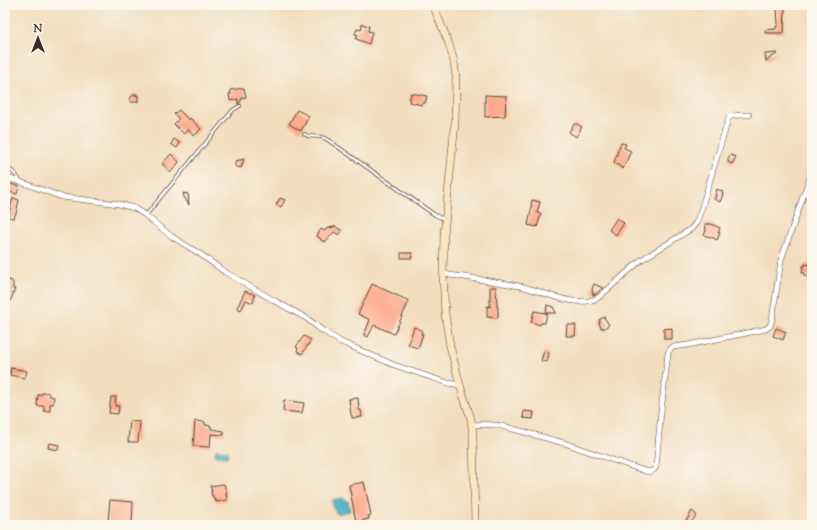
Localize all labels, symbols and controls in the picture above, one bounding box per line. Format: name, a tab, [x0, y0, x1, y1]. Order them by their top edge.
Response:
north arrow	[18, 18, 58, 58]
text: N	[33, 21, 43, 37]

